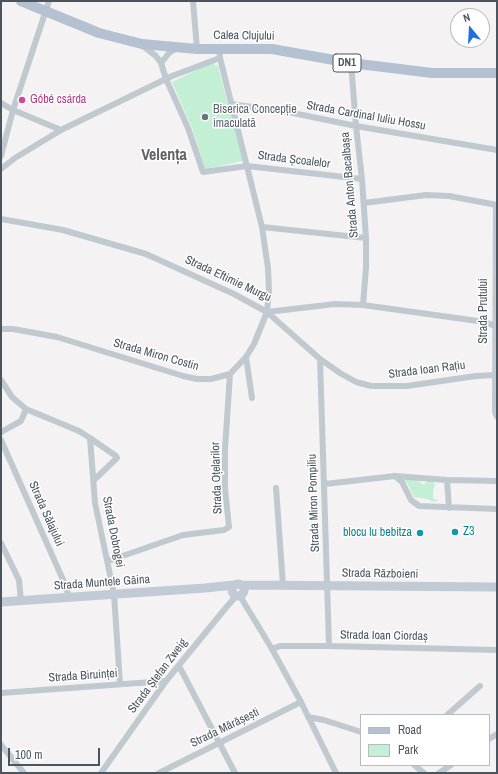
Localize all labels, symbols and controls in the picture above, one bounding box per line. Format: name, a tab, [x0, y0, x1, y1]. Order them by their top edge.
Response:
north arrow	[450, 8, 490, 48]
text: N	[461, 10, 472, 25]
street label: Calea Clujului	[213, 28, 275, 44]
road number: DN1	[333, 54, 361, 72]
place label: Góbé csárda	[30, 93, 86, 107]
marker: Góbé csárda	[17, 95, 27, 105]
street label: Strada Cardinal Iuliu Hossu	[305, 98, 427, 134]
place label: Biserica Concepție imaculată	[213, 103, 297, 131]
marker: Biserica Concepție imaculată	[200, 112, 210, 122]
street label: Strada Anton Bacalbașa	[338, 132, 362, 238]
district label: Velența	[141, 146, 187, 166]
street label: Strada Școalelor	[257, 148, 331, 172]
street label: Strada Eftimie Murgu	[183, 253, 273, 305]
street label: Strada Prutului	[477, 278, 491, 344]
street label: Strada Miron Costin	[112, 336, 200, 374]
street label: Strada Ioan Rațiu	[388, 358, 466, 382]
street label: Strada Oțelarilor	[209, 442, 225, 514]
street label: Strada Miron Pompiliu	[305, 454, 323, 552]
street label: Strada Sălajului	[25, 479, 67, 549]
street label: Strada Dobrogei	[99, 495, 127, 569]
place label: Z3	[463, 525, 474, 539]
place label: blocu lu bebitza	[343, 526, 412, 540]
marker: Z3	[450, 527, 460, 537]
marker: blocu lu bebitza	[415, 528, 425, 538]
street label: Strada Războieni	[342, 566, 418, 582]
street label: Strada Muntele Găina	[53, 572, 151, 594]
street label: Strada Ioan Ciordaș	[340, 628, 428, 644]
street label: Strada Ștefan Zweig	[125, 636, 191, 716]
street label: Strada Biruinței	[48, 666, 118, 686]
street label: Strada Mărășești	[188, 705, 262, 751]
legend	[360, 714, 490, 766]
text: Road	[398, 722, 422, 738]
scale bar	[10, 740, 102, 766]
text: Park	[398, 742, 418, 758]
text: 100 m	[15, 747, 42, 763]

